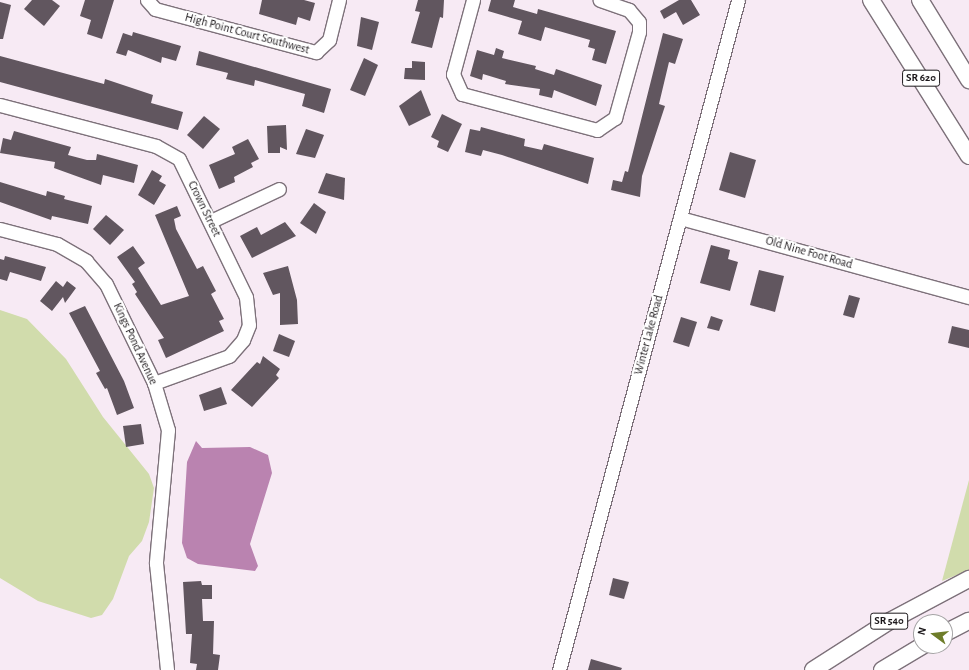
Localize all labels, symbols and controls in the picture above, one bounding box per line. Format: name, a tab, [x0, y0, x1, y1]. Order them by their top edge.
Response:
street label: High Point Court Southwest	[183, 10, 311, 58]
road number: SR 620	[902, 69, 940, 87]
street label: Crown Street	[184, 179, 224, 239]
street label: Old Nine Foot Road	[764, 234, 854, 272]
street label: Winter Lake Road	[631, 294, 667, 376]
street label: Kings Pond Avenue	[110, 301, 160, 387]
road number: SR 540	[870, 612, 908, 630]
north arrow	[913, 614, 953, 654]
text: N	[916, 626, 928, 636]

